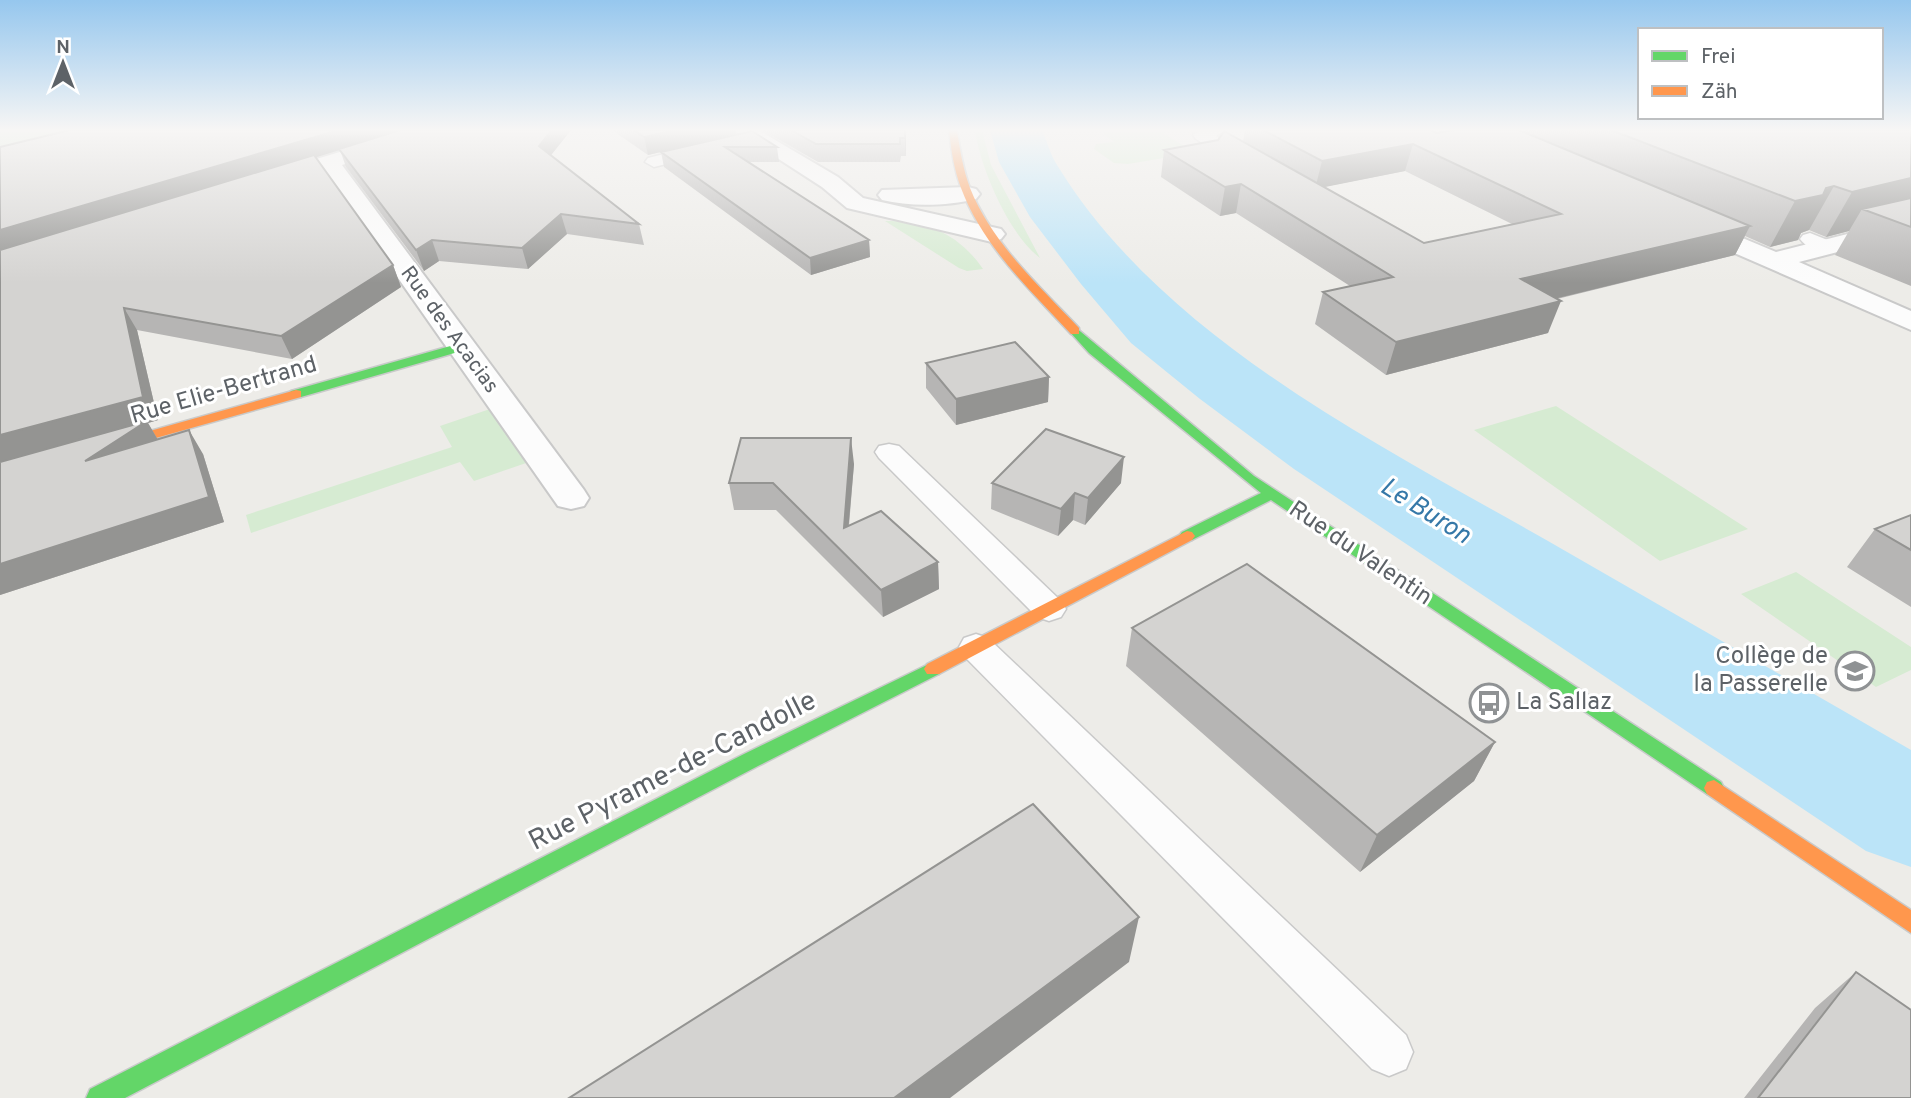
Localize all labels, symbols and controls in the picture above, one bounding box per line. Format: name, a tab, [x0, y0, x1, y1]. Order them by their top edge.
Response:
north arrow	[28, 28, 98, 98]
legend	[1638, 28, 1883, 119]
text: N	[56, 36, 70, 60]
text: Frei	[1701, 44, 1736, 71]
text: Zäh	[1701, 79, 1738, 106]
street label: Rue des Acacias	[394, 261, 504, 399]
street label: Rue Elie-Bertrand	[127, 350, 321, 432]
water label: Le Buron	[1374, 471, 1476, 553]
street label: Rue du Valentin	[1283, 495, 1437, 613]
place label: Collège de la Passerelle	[1694, 642, 1828, 700]
school or university icon: Collège de la Passerelle	[1834, 650, 1876, 692]
bus stop icon: La Sallaz	[1468, 682, 1510, 724]
street label: Rue Pyrame-de-Candolle	[523, 684, 823, 860]
place label: La Sallaz	[1516, 688, 1612, 718]

